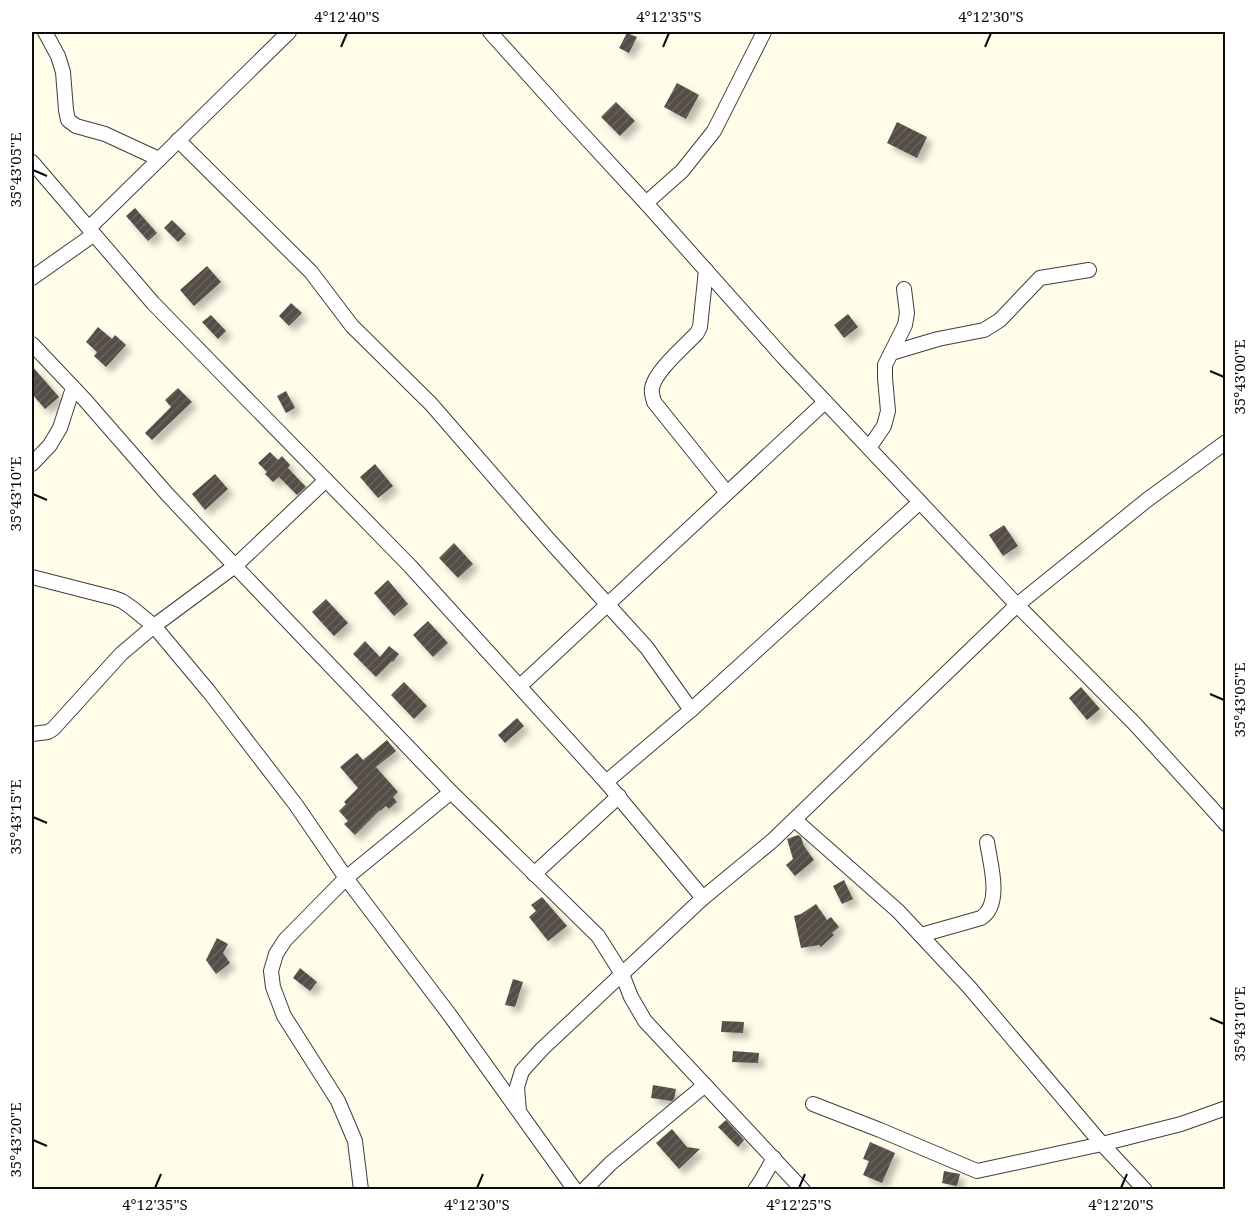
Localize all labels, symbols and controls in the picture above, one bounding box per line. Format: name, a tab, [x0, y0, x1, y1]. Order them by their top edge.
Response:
text: 4°12'40"S	[314, 6, 380, 26]
text: 4°12'35"S	[636, 6, 702, 26]
text: 4°12'30"S	[958, 6, 1024, 26]
text: 35°43'05"E	[5, 132, 25, 208]
text: 35°43'00"E	[1229, 339, 1249, 415]
text: 35°43'10"E	[5, 456, 25, 532]
text: 35°43'05"E	[1229, 662, 1249, 738]
text: 35°43'15"E	[5, 779, 25, 855]
text: 35°43'10"E	[1229, 986, 1249, 1062]
text: 35°43'20"E	[5, 1102, 25, 1178]
text: 4°12'35"S	[122, 1194, 188, 1214]
text: 4°12'30"S	[444, 1194, 510, 1214]
text: 4°12'25"S	[766, 1194, 832, 1214]
text: 4°12'20"S	[1088, 1194, 1154, 1214]

